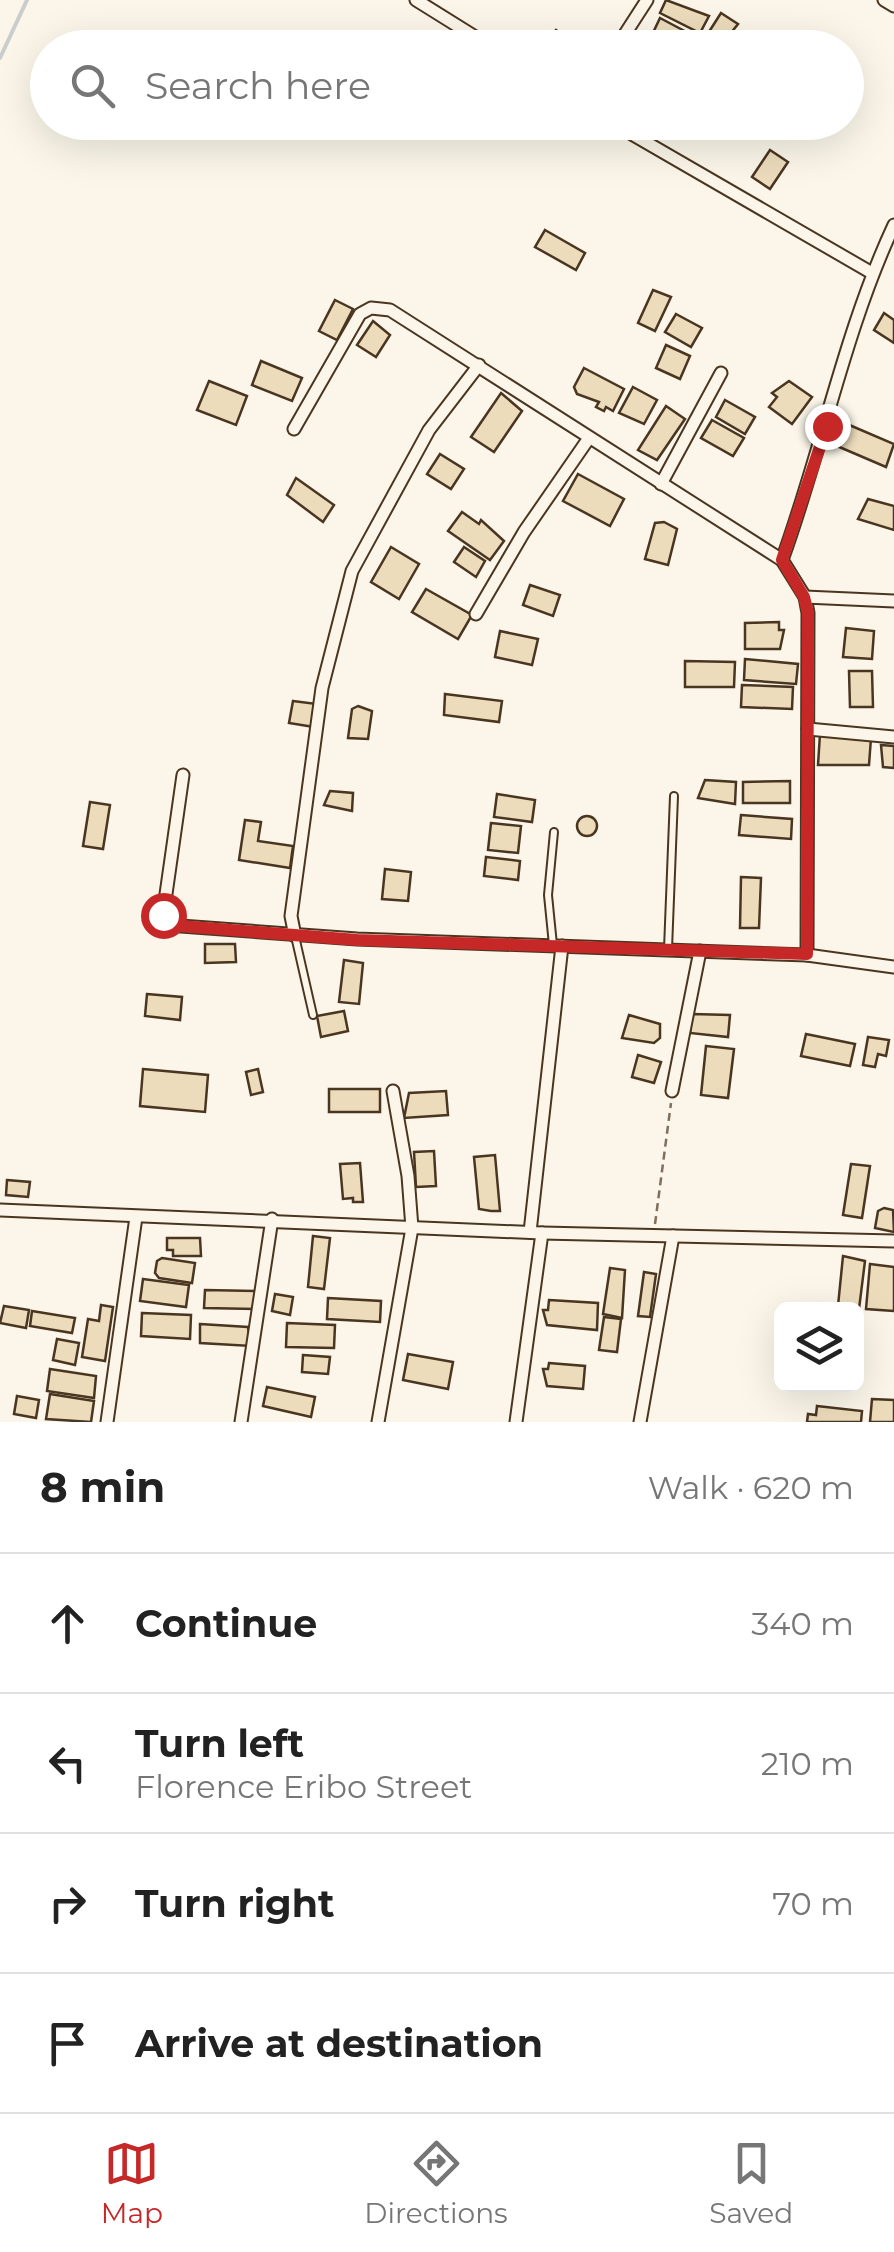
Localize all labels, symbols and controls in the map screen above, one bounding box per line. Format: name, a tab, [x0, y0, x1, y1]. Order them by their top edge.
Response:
search box	[30, 30, 864, 140]
icon: search	[65, 58, 120, 113]
text: Search here	[145, 62, 371, 109]
route end	[805, 404, 851, 450]
route start	[141, 893, 187, 939]
map controls	[774, 1302, 864, 1392]
button: layers	[774, 1302, 864, 1392]
text: 8 min	[40, 1461, 165, 1513]
text: Walk · 620 m	[648, 1468, 854, 1507]
icon: ahead	[40, 1596, 95, 1651]
text: Continue	[135, 1600, 317, 1647]
text: 340 m	[751, 1604, 854, 1643]
text: Turn left	[135, 1720, 304, 1767]
icon: left	[40, 1736, 95, 1791]
text: 210 m	[761, 1744, 854, 1783]
text: Florence Eribo Street	[135, 1767, 472, 1806]
icon: right	[40, 1876, 95, 1931]
text: Turn right	[135, 1880, 334, 1927]
text: 70 m	[772, 1884, 854, 1923]
icon: arrive	[40, 2016, 95, 2071]
text: Arrive at destination	[135, 2020, 543, 2067]
tab: Map	[101, 2136, 163, 2230]
tab: Directions	[364, 2136, 508, 2230]
tab: Saved	[709, 2136, 793, 2230]

